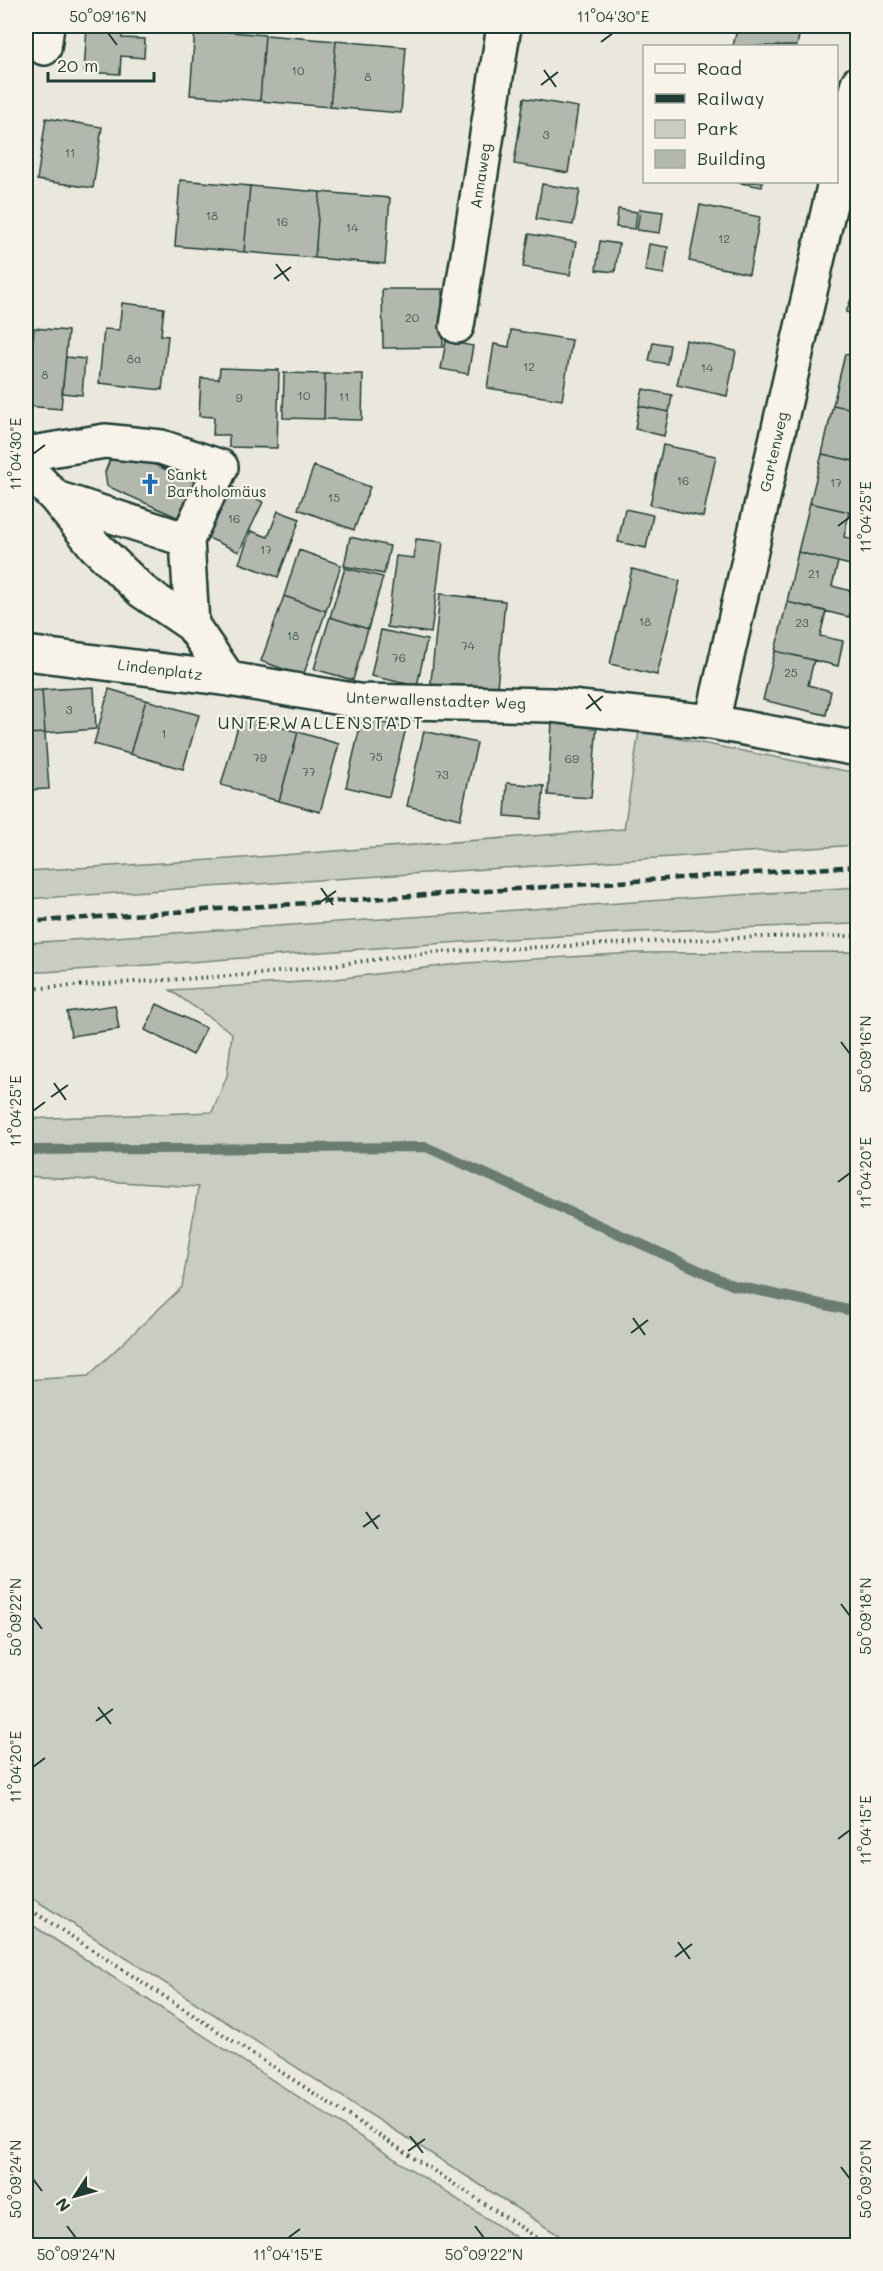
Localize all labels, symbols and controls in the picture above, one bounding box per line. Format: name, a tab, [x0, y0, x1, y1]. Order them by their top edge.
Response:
text: 50°09'16"N	[69, 6, 147, 26]
text: 11°04'30"E	[577, 6, 650, 26]
scale bar	[48, 45, 154, 83]
legend	[643, 45, 838, 183]
text: 20 m	[57, 53, 98, 77]
text: Road	[697, 56, 742, 80]
house number: 10	[292, 62, 305, 78]
house number: 8	[364, 68, 372, 84]
text: Railway	[697, 86, 764, 110]
text: Park	[697, 116, 738, 140]
house number: 3	[542, 126, 550, 142]
street label: Annaweg	[465, 141, 495, 210]
house number: 11	[65, 144, 75, 160]
text: Building	[697, 146, 765, 170]
house number: 18	[206, 207, 218, 223]
house number: 16	[276, 213, 288, 229]
house number: 14	[346, 219, 358, 235]
house number: 12	[718, 230, 730, 246]
house number: 20	[405, 309, 420, 325]
house number: 8a	[127, 350, 141, 366]
house number: 12	[523, 358, 535, 374]
house number: 14	[701, 359, 713, 375]
house number: 8	[41, 366, 49, 382]
house number: 10	[298, 387, 311, 403]
house number: 11	[339, 388, 349, 404]
house number: 9	[235, 389, 243, 405]
street label: Gartenweg	[754, 409, 792, 494]
text: 11°04'30"E	[5, 417, 25, 490]
place label: Sankt Bartholomäus	[167, 464, 267, 501]
church icon: Sankt Bartholomäus	[138, 472, 162, 496]
house number: 16	[677, 472, 689, 488]
house number: 17	[830, 474, 842, 490]
text: 11°04'25"E	[855, 481, 875, 553]
house number: 15	[328, 489, 340, 505]
house number: 16	[228, 510, 240, 526]
house number: 17	[260, 541, 272, 557]
house number: 21	[808, 565, 820, 581]
house number: 18	[639, 613, 651, 629]
house number: 23	[795, 614, 809, 630]
house number: 18	[287, 627, 299, 643]
house number: 74	[461, 637, 475, 653]
house number: 76	[392, 649, 406, 665]
street label: Lindenplatz	[117, 654, 204, 684]
house number: 25	[784, 664, 798, 680]
street label: Unterwallenstadter Weg	[346, 687, 527, 713]
house number: 3	[65, 701, 73, 717]
district label: UNTERWALLENSTADT	[218, 710, 424, 734]
house number: 1	[161, 725, 167, 741]
house number: 75	[369, 748, 383, 764]
house number: 79	[253, 749, 267, 765]
house number: 69	[565, 750, 579, 766]
house number: 77	[302, 763, 316, 779]
house number: 73	[435, 766, 449, 782]
text: 50°09'16"N	[855, 1015, 875, 1093]
text: 11°04'25"E	[5, 1075, 25, 1147]
text: 11°04'20"E	[855, 1137, 875, 1209]
text: 50°09'18"N	[855, 1577, 875, 1655]
text: 50°09'22"N	[5, 1578, 25, 1656]
text: 11°04'20"E	[5, 1731, 25, 1803]
text: 11°04'15"E	[855, 1795, 875, 1865]
text: 50°09'20"N	[855, 2139, 875, 2219]
text: 50°09'24"N	[5, 2140, 25, 2218]
north arrow	[45, 2166, 105, 2226]
text: N	[50, 2194, 75, 2216]
text: 50°09'24"N	[37, 2244, 115, 2264]
text: 11°04'15"E	[253, 2244, 323, 2264]
text: 50°09'22"N	[445, 2244, 523, 2264]

